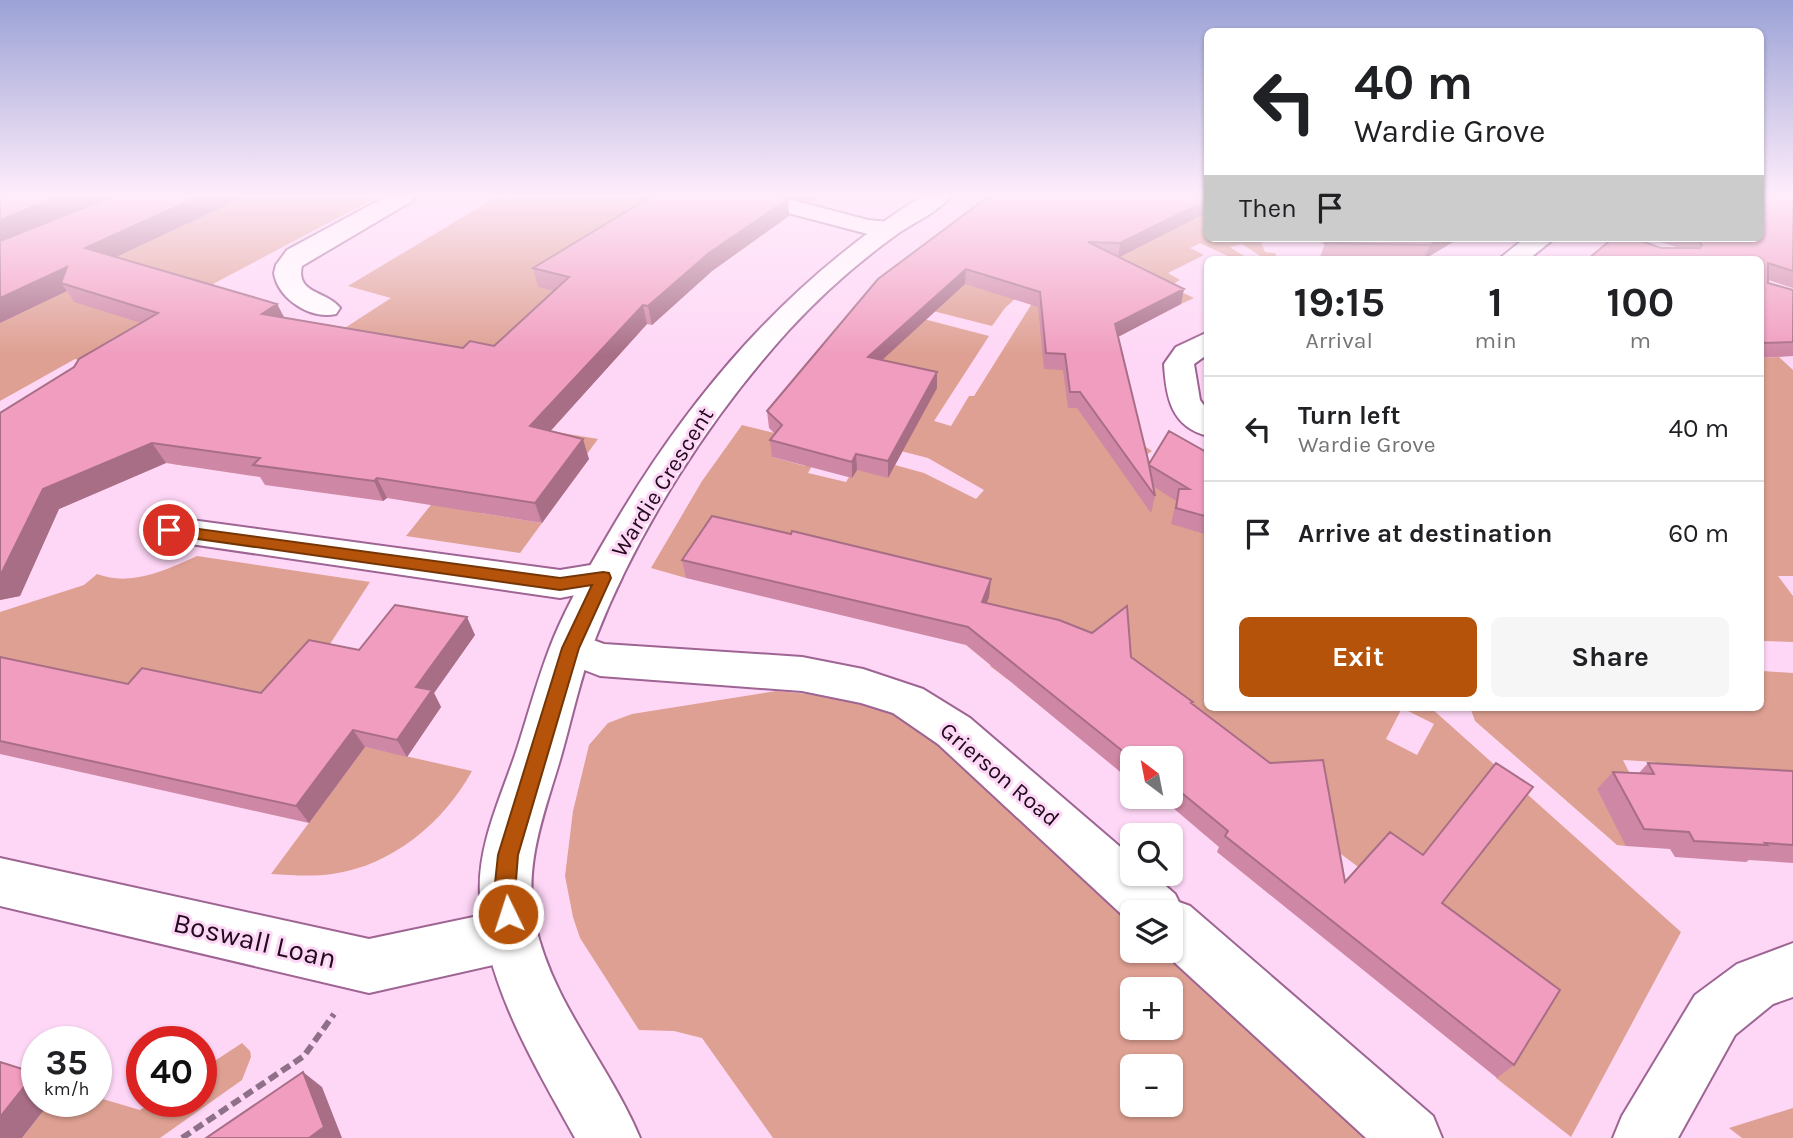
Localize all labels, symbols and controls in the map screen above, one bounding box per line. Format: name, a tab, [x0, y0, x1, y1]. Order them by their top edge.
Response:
text: 40 m	[1354, 54, 1473, 111]
icon: left	[1239, 56, 1330, 147]
text: Wardie Grove	[1354, 113, 1545, 150]
icon: arrive	[1311, 189, 1349, 227]
text: Then	[1239, 193, 1297, 224]
text: 19:15	[1294, 277, 1385, 327]
text: 1	[1488, 277, 1503, 327]
text: 100	[1606, 277, 1674, 327]
text: Arrival	[1306, 327, 1373, 354]
text: min	[1474, 327, 1517, 354]
text: m	[1630, 327, 1651, 354]
text: Turn left	[1298, 400, 1400, 431]
street label: Wardie Crescent	[606, 402, 719, 562]
icon: left	[1239, 410, 1277, 448]
text: 40 m	[1669, 413, 1729, 444]
text: Wardie Grove	[1298, 431, 1436, 458]
pin	[139, 500, 199, 560]
icon: arrive	[150, 511, 188, 549]
icon: arrive	[1239, 515, 1277, 553]
text: Arrive at destination	[1298, 518, 1552, 549]
text: 60 m	[1668, 518, 1729, 549]
button: Exit	[1239, 617, 1477, 697]
button: Share	[1491, 617, 1729, 697]
street label: Grierson Road	[935, 717, 1065, 832]
north arrow	[1120, 746, 1183, 808]
map controls	[1120, 746, 1183, 1117]
button: search	[1120, 823, 1183, 886]
position arrow	[471, 877, 545, 951]
button: layers	[1120, 900, 1183, 963]
street label: Boswall Loan	[170, 906, 340, 975]
button: +	[1120, 977, 1183, 1040]
speed limit sign: 40	[126, 1026, 217, 1117]
text: 35	[45, 1042, 88, 1083]
button: −	[1120, 1054, 1183, 1117]
text: km/h	[44, 1078, 89, 1100]

